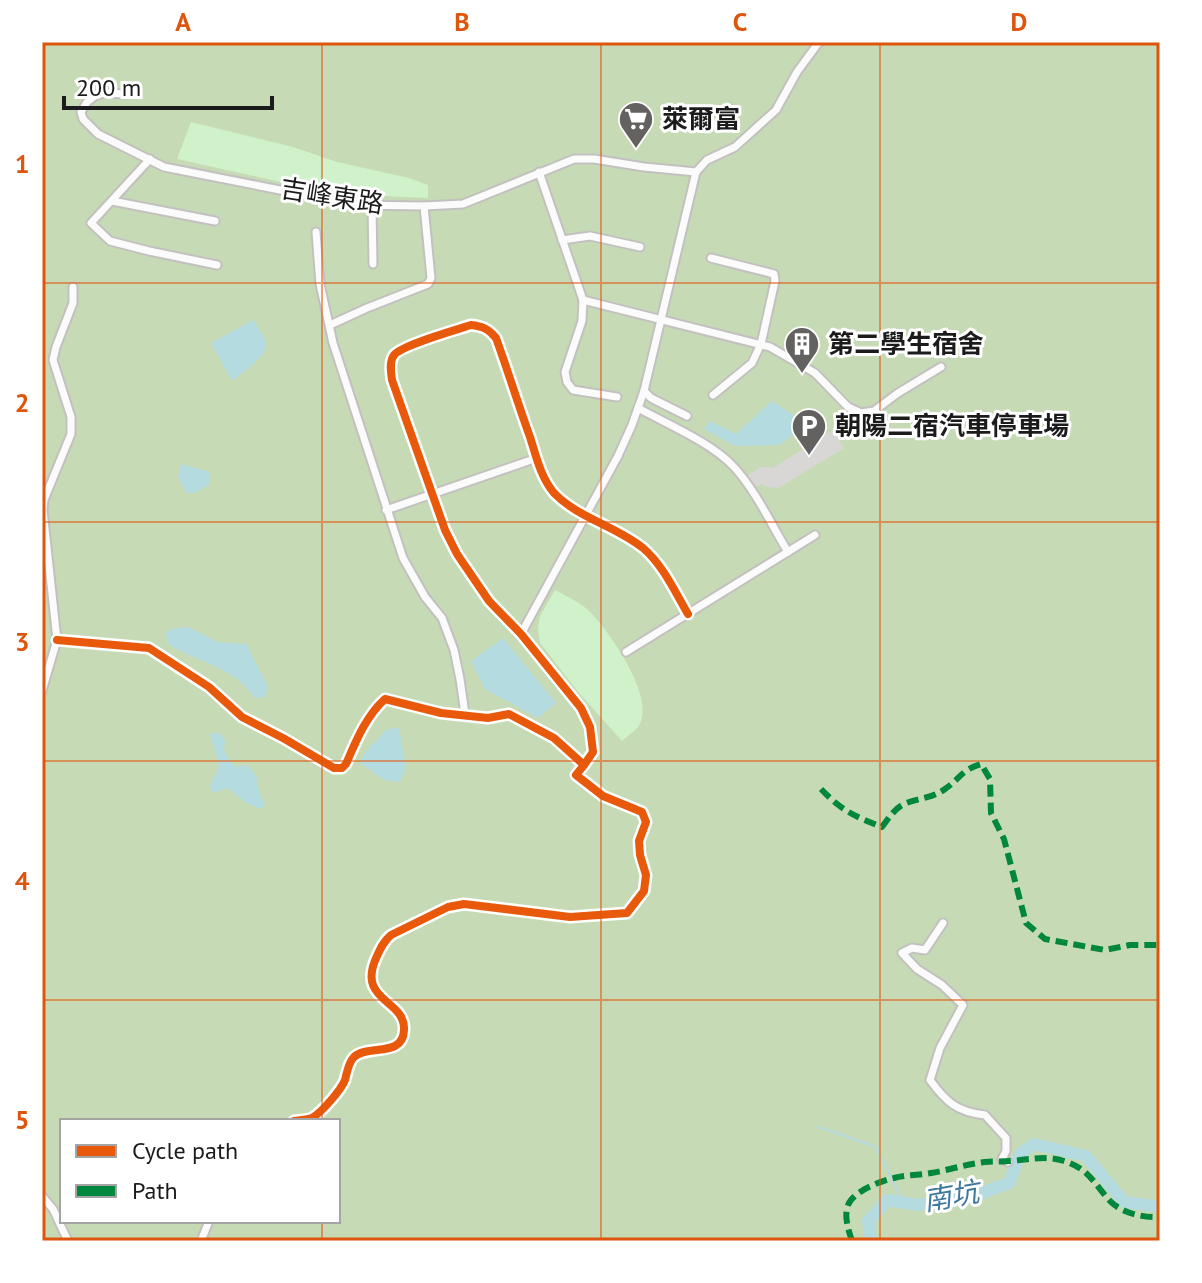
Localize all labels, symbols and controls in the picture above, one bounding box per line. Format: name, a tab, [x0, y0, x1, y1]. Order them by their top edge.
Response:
text: A	[175, 5, 191, 38]
text: B	[454, 5, 470, 38]
text: C	[733, 5, 747, 38]
text: D	[1011, 5, 1027, 38]
scale bar	[64, 60, 272, 110]
text: 200 m	[76, 72, 141, 103]
supermarket icon: 萊爾富	[617, 100, 655, 150]
place label: 萊爾富	[662, 102, 740, 135]
text: 1	[15, 147, 29, 180]
street label: 吉峰東路	[278, 171, 386, 220]
building icon: 第二學生宿舍	[783, 325, 821, 375]
place label: 第二學生宿舍	[828, 327, 984, 360]
text: 2	[15, 386, 29, 419]
parking icon: 朝陽二宿汽車停車場	[790, 407, 828, 457]
place label: 朝陽二宿汽車停車場	[835, 409, 1069, 442]
text: 3	[15, 625, 29, 658]
text: 4	[15, 864, 30, 897]
text: 5	[15, 1103, 29, 1136]
legend	[60, 1119, 340, 1223]
text: Cycle path	[132, 1135, 238, 1166]
water label: 南坑	[920, 1172, 986, 1219]
text: Path	[132, 1175, 178, 1206]

